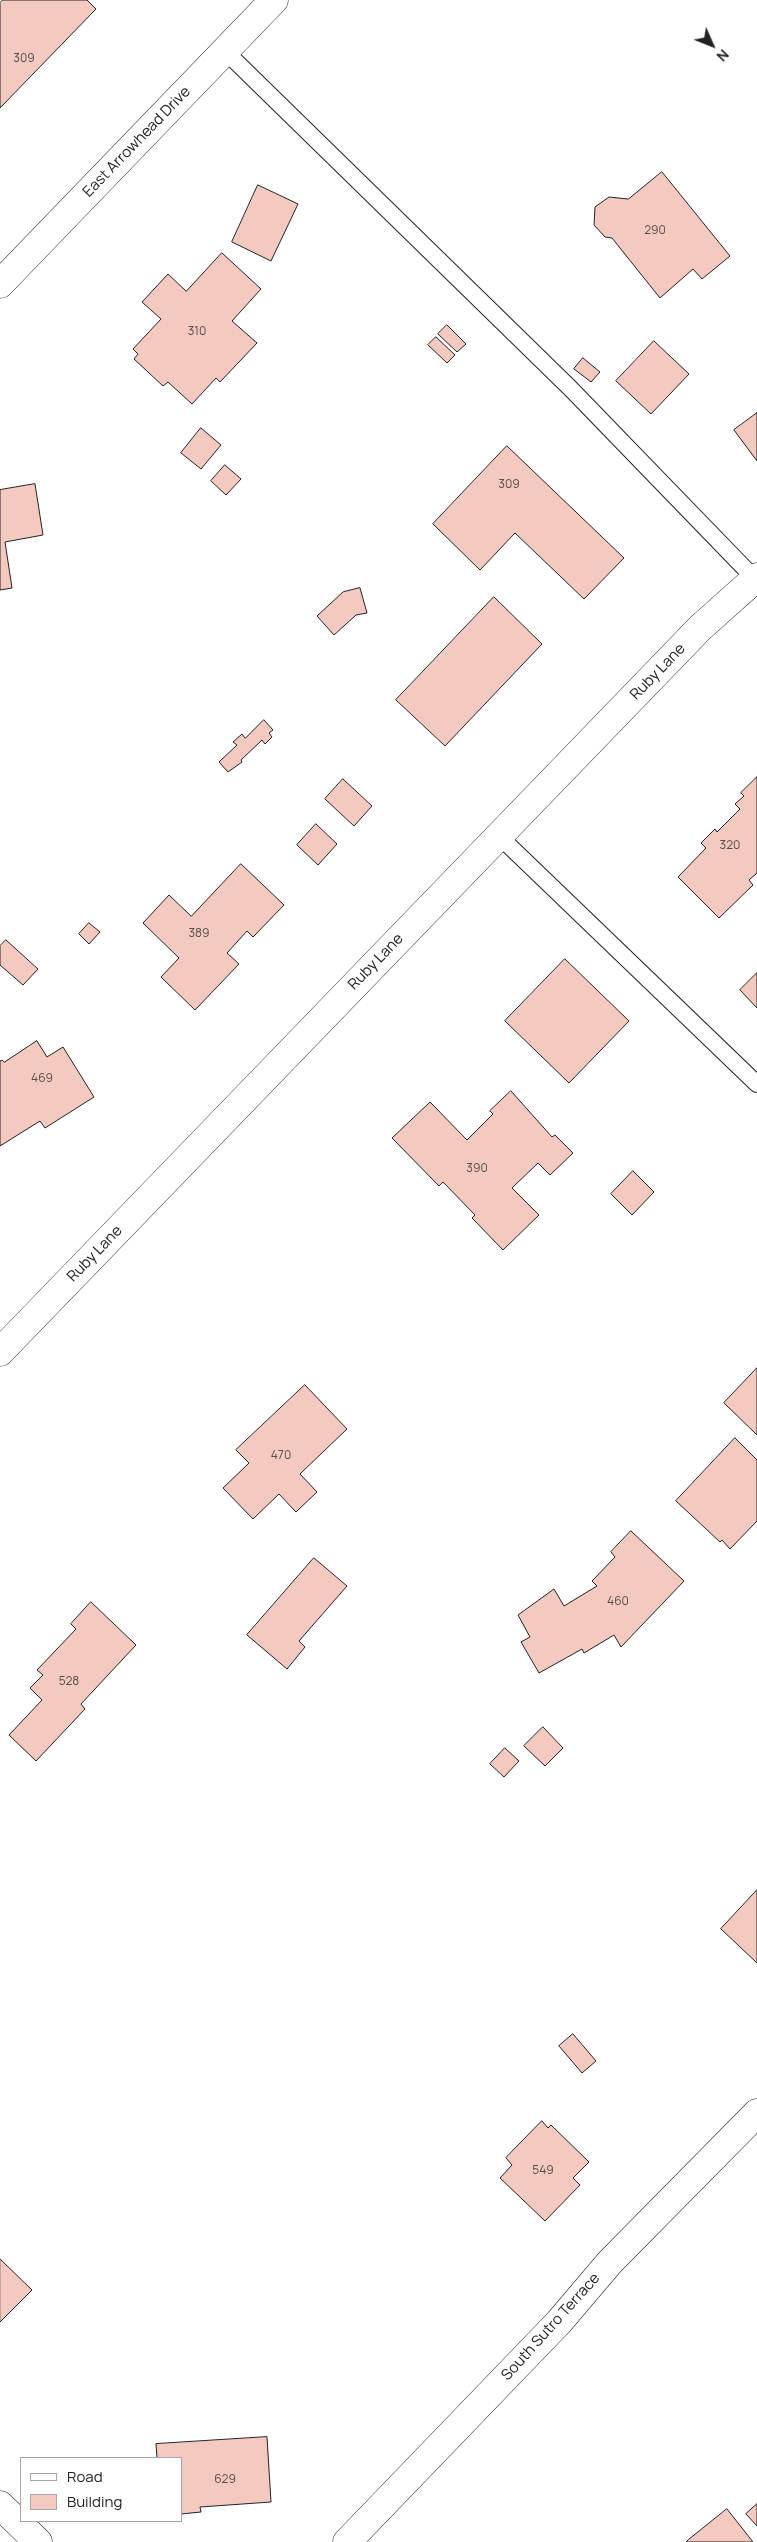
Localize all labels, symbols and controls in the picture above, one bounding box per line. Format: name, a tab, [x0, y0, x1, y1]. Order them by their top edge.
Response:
north arrow	[687, 20, 737, 70]
text: N	[713, 46, 733, 66]
house number: 309	[13, 52, 35, 66]
street label: East Arrowhead Drive	[80, 83, 194, 201]
house number: 290	[644, 224, 666, 238]
house number: 310	[188, 325, 206, 339]
house number: 309	[498, 478, 520, 492]
street label: Ruby Lane	[627, 640, 689, 704]
house number: 320	[720, 839, 740, 853]
house number: 389	[188, 927, 210, 941]
street label: Ruby Lane	[345, 930, 407, 994]
house number: 469	[31, 1072, 53, 1086]
house number: 390	[466, 1162, 488, 1176]
street label: Ruby Lane	[64, 1222, 126, 1286]
house number: 470	[271, 1449, 291, 1463]
house number: 460	[607, 1595, 629, 1609]
house number: 528	[59, 1675, 79, 1689]
house number: 549	[532, 2164, 554, 2178]
street label: South Sutro Terrace	[498, 2270, 604, 2384]
legend	[20, 2457, 182, 2522]
text: Road	[67, 2466, 103, 2487]
house number: 629	[214, 2473, 236, 2487]
text: Building	[67, 2491, 122, 2512]

